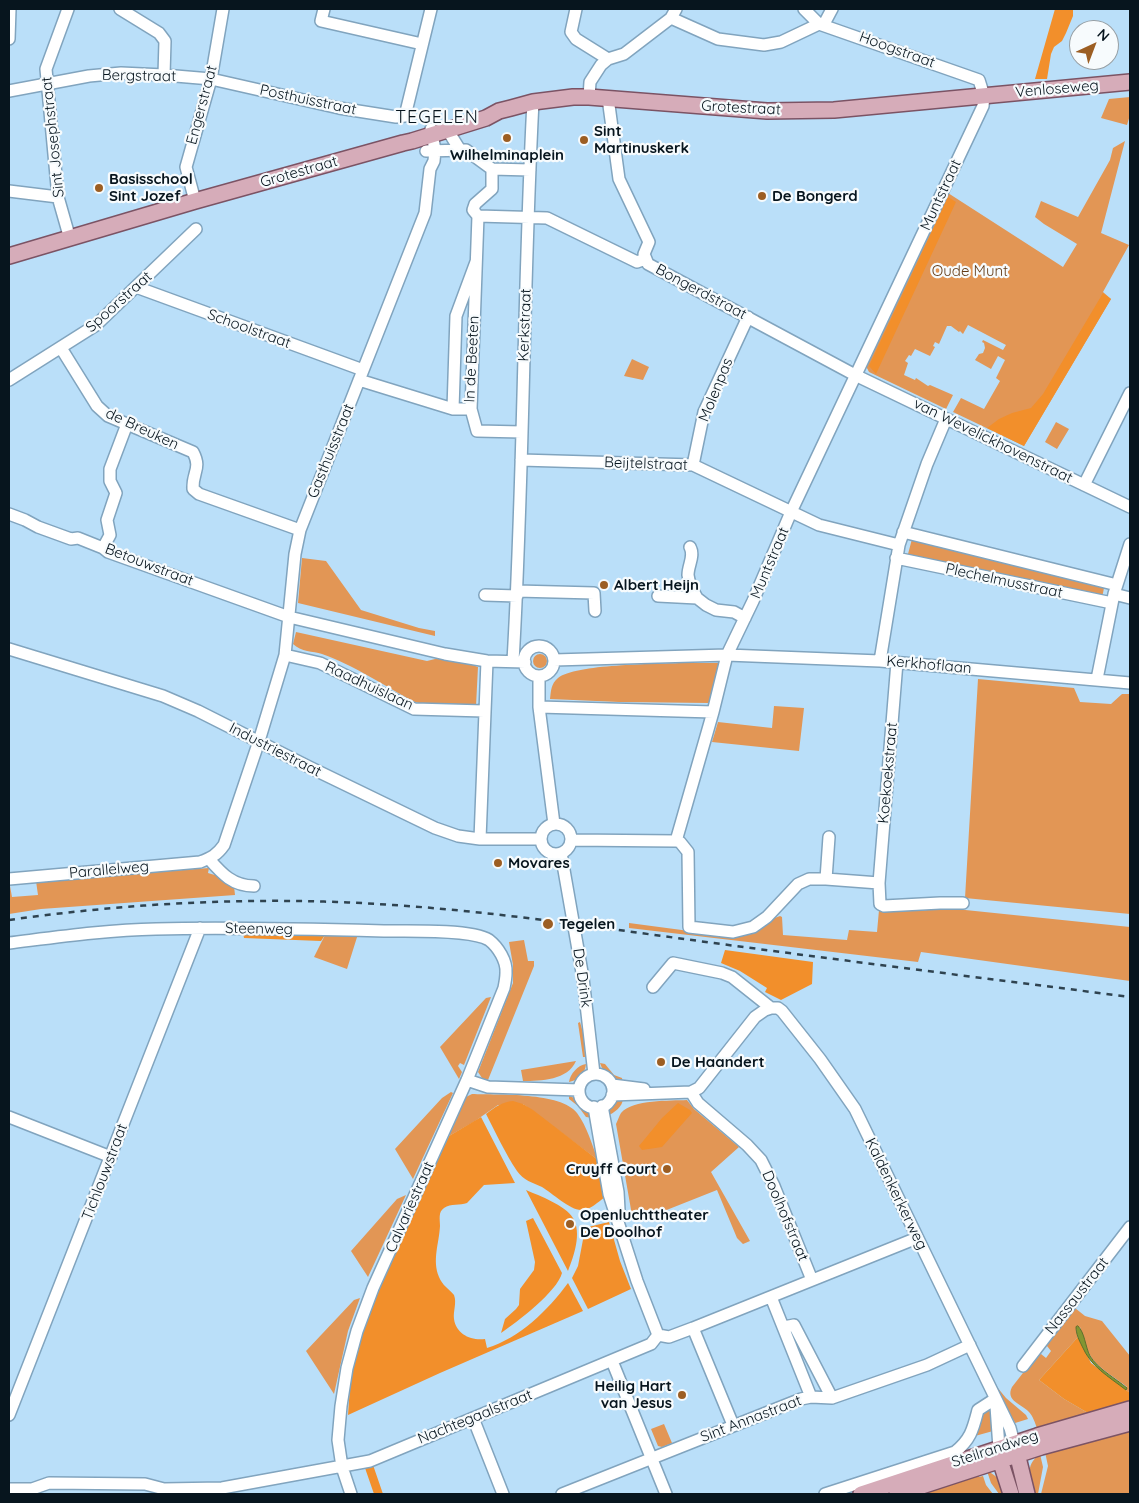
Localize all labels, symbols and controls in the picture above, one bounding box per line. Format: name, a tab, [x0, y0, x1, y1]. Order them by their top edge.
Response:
north arrow	[1069, 20, 1119, 70]
text: N	[1094, 25, 1113, 45]
street label: Hoogstraat	[857, 28, 937, 72]
street label: Engerstraat	[183, 63, 221, 147]
street label: Bergstraat	[102, 66, 176, 86]
street label: Sint Josephstraat	[38, 76, 68, 198]
street label: Venloseweg	[1015, 76, 1099, 102]
street label: Posthuisstraat	[258, 81, 358, 119]
street label: Grotestraat	[701, 97, 781, 119]
district label: TEGELEN	[394, 107, 480, 129]
place label: Sint Martinuskerk	[594, 122, 689, 157]
marker: Wilhelminaplein	[501, 132, 513, 144]
marker: Sint Martinuskerk	[578, 134, 590, 146]
place label: Wilhelminaplein	[450, 146, 564, 164]
street label: Grotestraat	[258, 152, 340, 192]
street label: Muntstraat	[917, 157, 965, 233]
place label: Basisschool Sint Jozef	[109, 170, 193, 205]
marker: Basisschool Sint Jozef	[93, 182, 105, 194]
place label: De Bongerd	[772, 187, 858, 205]
marker: De Bongerd	[756, 190, 768, 202]
street label: Bongerdstraat	[652, 260, 750, 324]
park label: Oude Munt	[932, 262, 1008, 280]
street label: Spoorstraat	[82, 268, 156, 336]
street label: Kerkstraat	[515, 288, 535, 362]
street label: Schoolstraat	[205, 306, 293, 352]
street label: In de Beeten	[461, 315, 483, 403]
street label: Molenpas	[695, 356, 737, 424]
street label: van Wevelickhovenstraat	[911, 395, 1075, 487]
street label: Gasthuisstraat	[304, 401, 358, 501]
street label: de Breuken	[103, 404, 181, 454]
street label: Beijtelstraat	[604, 454, 688, 474]
street label: Muntstraat	[747, 524, 793, 602]
street label: Betouwstraat	[102, 540, 196, 590]
street label: Plechelmusstraat	[944, 560, 1064, 602]
place label: Albert Heijn	[614, 576, 699, 594]
marker: Albert Heijn	[598, 579, 610, 591]
street label: Kerkhoflaan	[886, 652, 972, 678]
street label: Raadhuislaan	[322, 658, 416, 714]
street label: Industriestraat	[226, 719, 324, 781]
street label: Koekoekstraat	[875, 722, 901, 824]
place label: Movares	[508, 854, 570, 872]
marker: Movares	[492, 857, 504, 869]
street label: Parallelweg	[68, 858, 150, 882]
place label: Tegelen	[559, 915, 615, 933]
marker: Tegelen	[541, 917, 555, 931]
street label: Steenweg	[225, 919, 293, 939]
street label: De Drink	[569, 947, 595, 1009]
place label: De Haandert	[671, 1053, 765, 1071]
marker: De Haandert	[655, 1056, 667, 1068]
street label: Tichlouwstraat	[78, 1121, 132, 1223]
street label: Kaldenkerkerweg	[861, 1135, 931, 1253]
street label: Calvariestraat	[382, 1159, 438, 1255]
place label: Cruyff Court	[566, 1160, 657, 1178]
marker: Cruyff Court	[661, 1163, 673, 1175]
street label: Doolhofstraat	[758, 1168, 812, 1264]
place label: Openluchttheater De Doolhof	[580, 1206, 709, 1241]
marker: Openluchttheater De Doolhof	[564, 1218, 576, 1230]
street label: Nassaustraat	[1041, 1254, 1113, 1338]
place label: Heilig Hart van Jesus	[595, 1377, 672, 1412]
street label: Nachtegaalstraat	[415, 1386, 535, 1448]
marker: Heilig Hart van Jesus	[676, 1389, 688, 1401]
street label: Sint Annastraat	[698, 1391, 804, 1447]
street label: Steilrandweg	[949, 1427, 1041, 1471]

